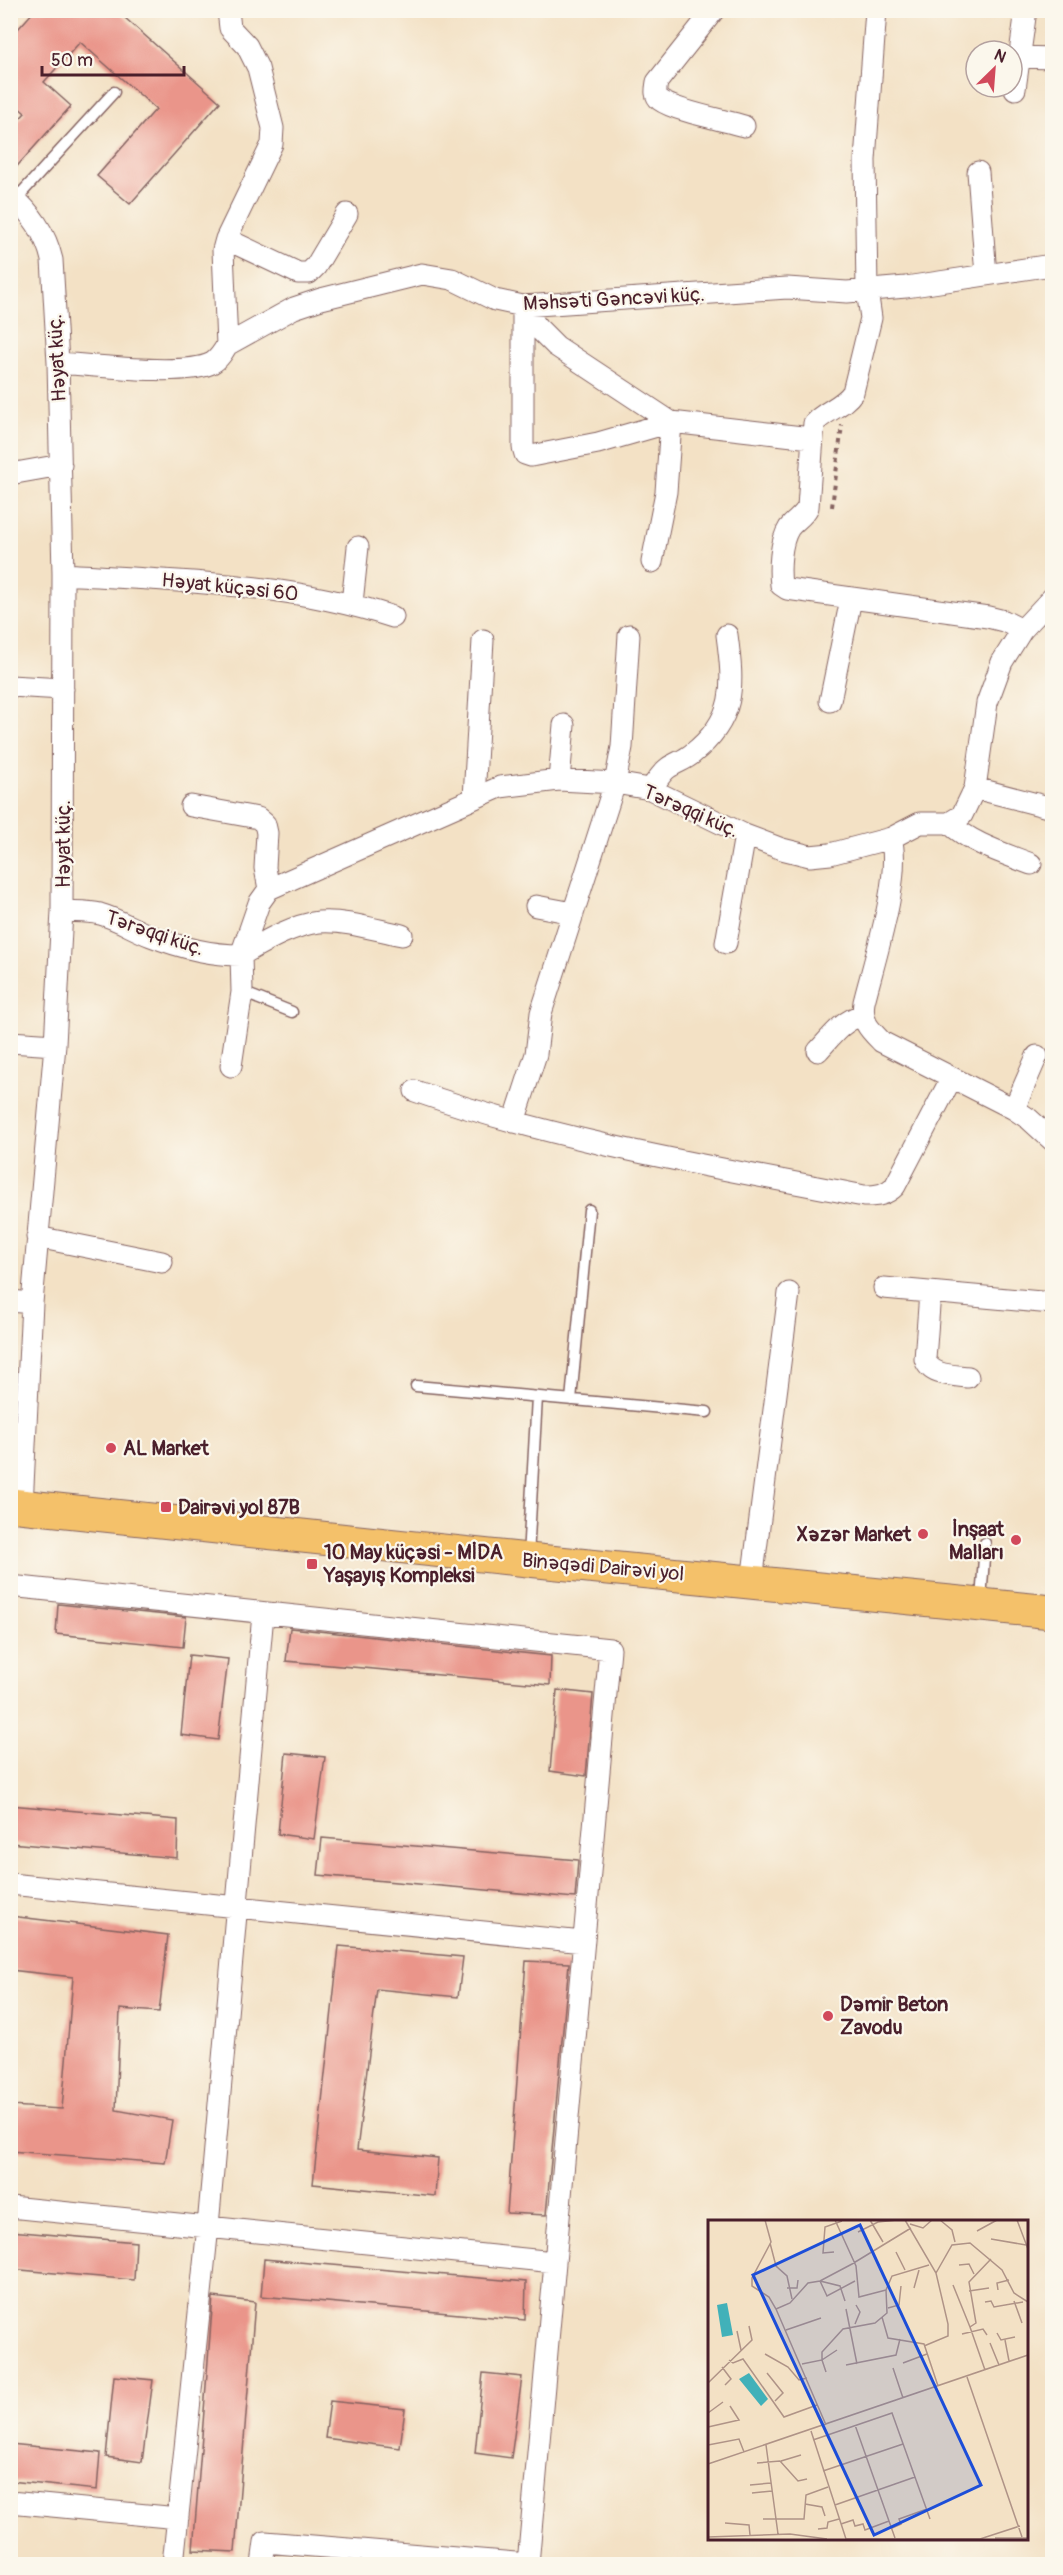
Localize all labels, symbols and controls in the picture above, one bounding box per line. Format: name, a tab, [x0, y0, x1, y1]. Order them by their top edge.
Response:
scale bar	[42, 39, 184, 77]
north arrow	[964, 39, 1024, 99]
text: N	[991, 45, 1009, 68]
text: 50 m	[51, 49, 93, 72]
street label: Məhsəti Gəncəvi küç.	[523, 282, 705, 316]
street label: Həyat küç.	[42, 314, 72, 402]
street label: Həyat küçəsi 60	[160, 567, 300, 607]
street label: Tərəqqi küç.	[639, 779, 743, 843]
street label: Həyat küç.	[51, 800, 76, 888]
street label: Tərəqqi küç.	[103, 905, 207, 961]
place label: AL Market	[123, 1436, 210, 1461]
marker: AL Market	[104, 1441, 118, 1455]
place label: Dairəvi yol 87B	[178, 1495, 300, 1520]
marker: Dairəvi yol 87B	[159, 1500, 173, 1514]
place label: İnşaat Malları	[949, 1517, 1005, 1565]
place label: Xəzər Market	[797, 1522, 912, 1547]
marker: Xəzər Market	[916, 1527, 930, 1541]
marker: İnşaat Malları	[1009, 1533, 1023, 1547]
place label: 10 May küçəsi - MİDA Yaşayış Kompleksi	[323, 1540, 503, 1588]
street label: Binəqədi Dairəvi yol	[521, 1547, 685, 1587]
marker: 10 May küçəsi - MİDA Yaşayış Kompleksi	[305, 1557, 319, 1571]
place label: Dəmir Beton Zavodu	[840, 1992, 948, 2040]
marker: Dəmir Beton Zavodu	[821, 2009, 835, 2023]
inset map	[708, 2220, 1027, 2539]

